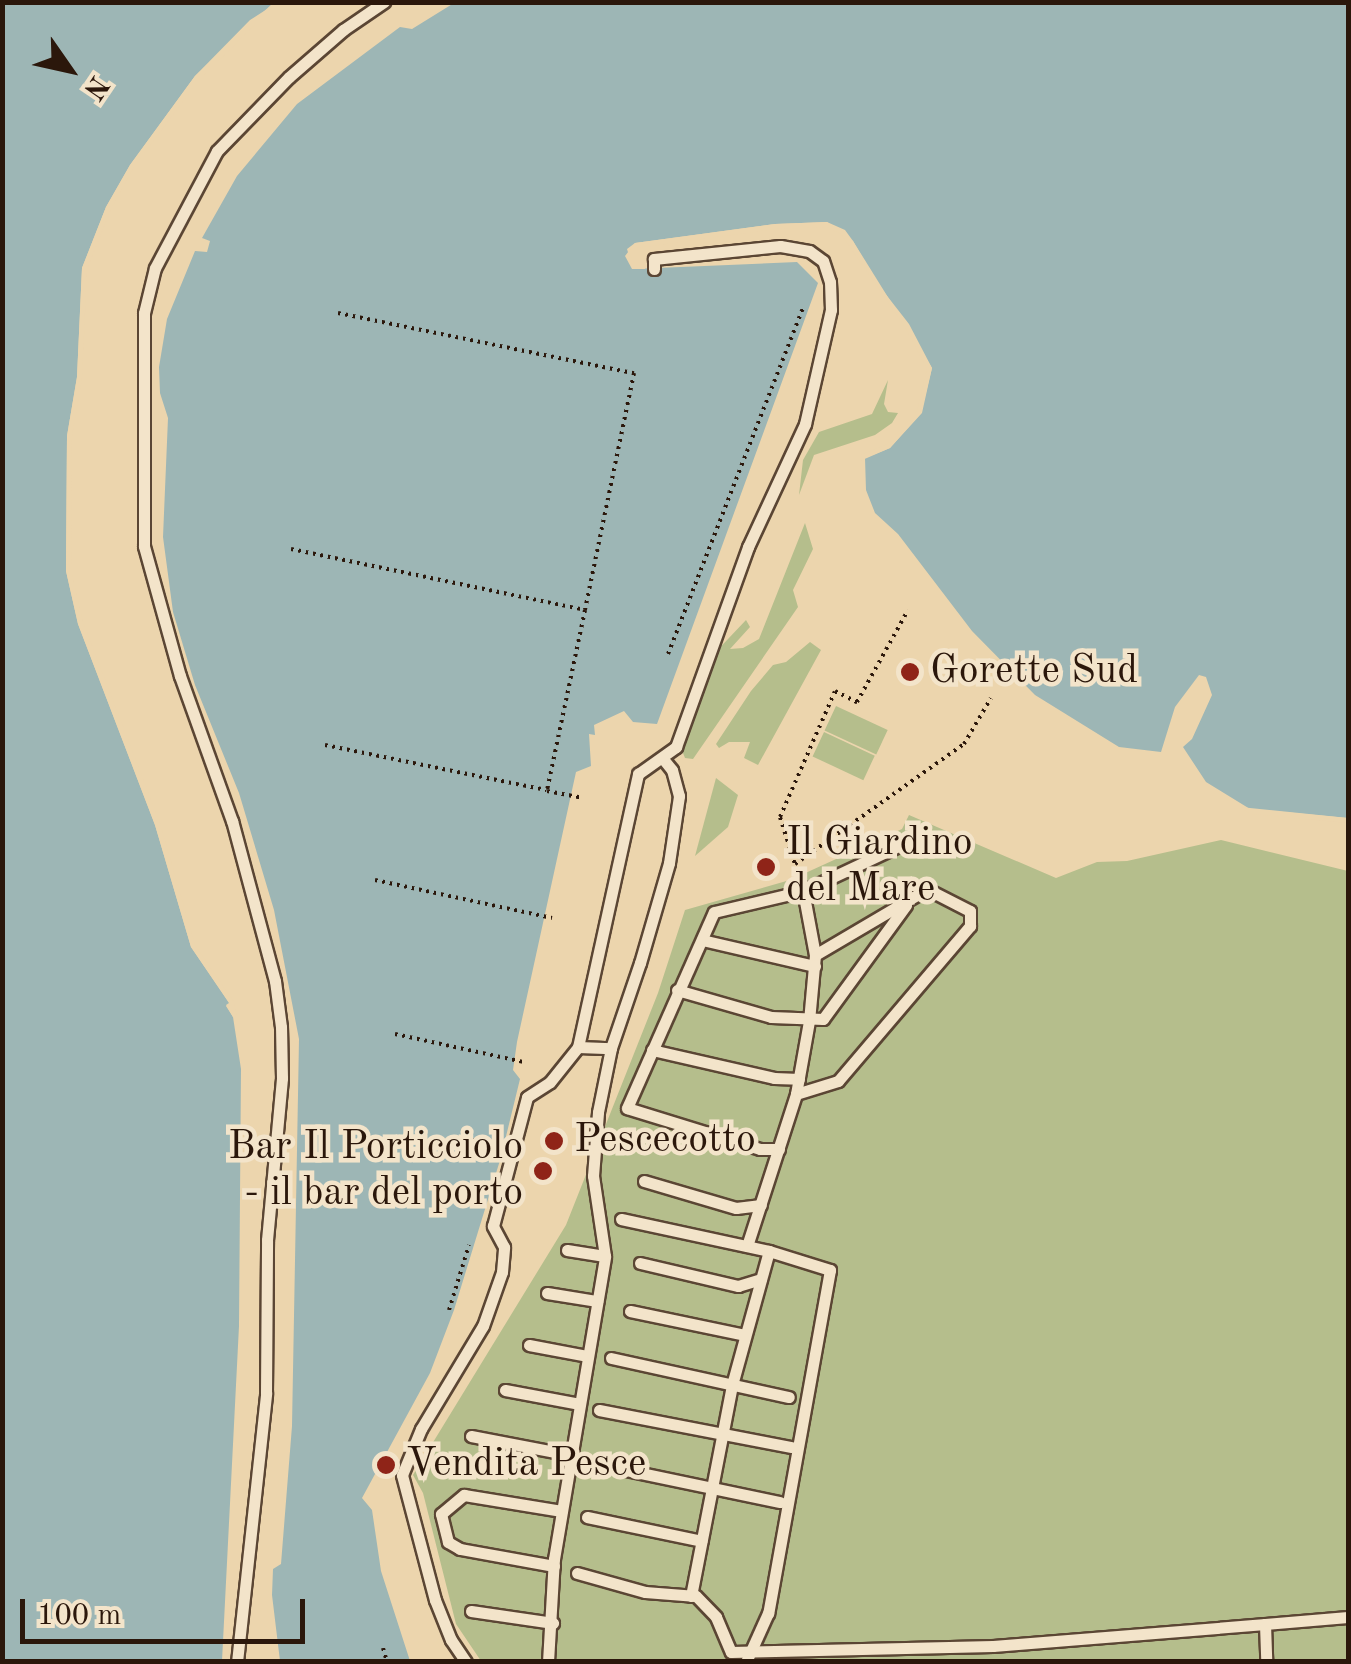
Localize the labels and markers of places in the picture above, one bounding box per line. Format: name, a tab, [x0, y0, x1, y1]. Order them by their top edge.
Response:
place label: Gorette Sud	[930, 648, 1138, 696]
marker: Gorette Sud	[899, 661, 921, 683]
place label: Il Giardino del Mare	[786, 820, 973, 914]
marker: Il Giardino del Mare	[755, 856, 777, 878]
place label: Pescecotto	[574, 1117, 756, 1165]
place label: Bar Il Porticciolo - il bar del porto	[228, 1124, 523, 1218]
marker: Pescecotto	[543, 1130, 565, 1152]
marker: Bar Il Porticciolo - il bar del porto	[532, 1160, 554, 1182]
place label: Vendita Pesce	[406, 1441, 646, 1489]
marker: Vendita Pesce	[375, 1454, 397, 1476]

